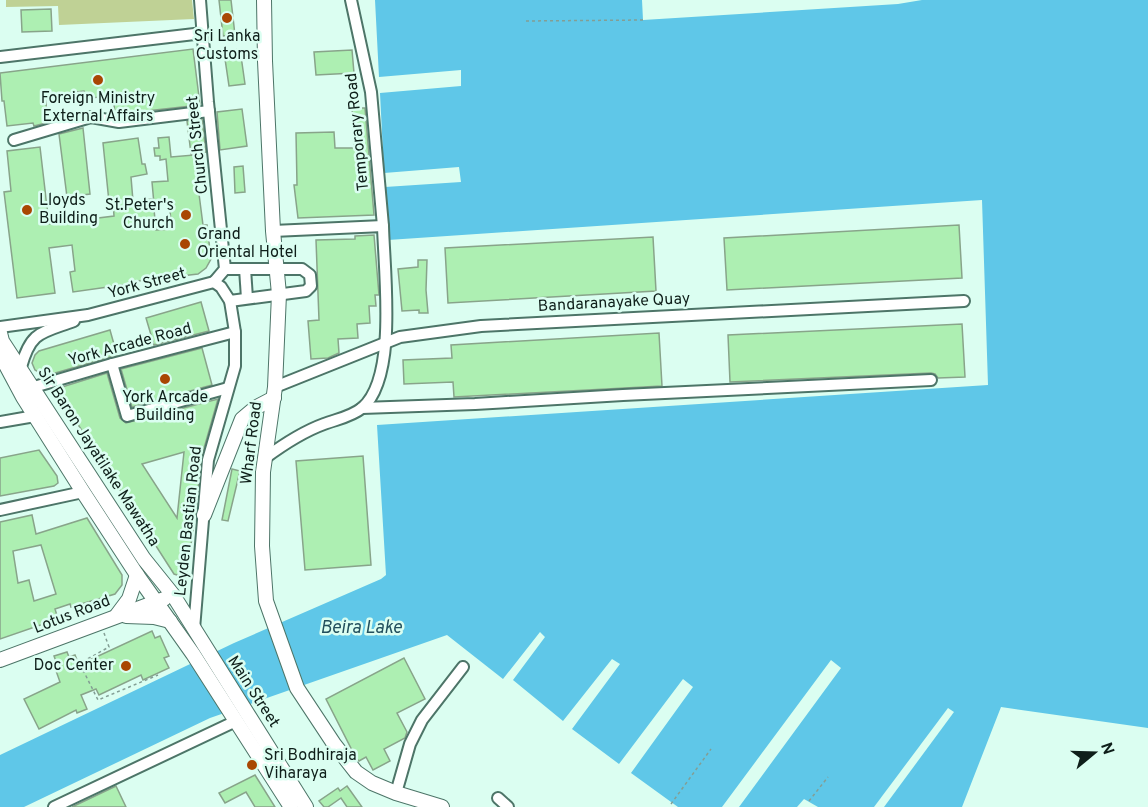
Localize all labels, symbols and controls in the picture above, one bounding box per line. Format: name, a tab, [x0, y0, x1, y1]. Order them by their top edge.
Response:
marker: Sri Lanka Customs	[220, 11, 234, 25]
place label: Sri Lanka Customs	[194, 27, 260, 65]
street label: Temporary Road	[342, 72, 374, 192]
marker: Foreign Ministry External Affairs	[91, 73, 105, 87]
place label: Foreign Ministry External Affairs	[41, 89, 155, 127]
street label: Church Street	[183, 95, 213, 195]
place label: Lloyds Building	[39, 191, 98, 229]
place label: St.Peter's Church	[105, 196, 174, 234]
marker: Lloyds Building	[20, 203, 34, 217]
marker: St.Peter's Church	[179, 208, 193, 222]
place label: Grand Oriental Hotel	[197, 225, 297, 263]
marker: Grand Oriental Hotel	[178, 237, 192, 251]
street label: York Street	[106, 264, 188, 304]
street label: Bandaranayake Quay	[537, 289, 691, 317]
street label: York Arcade Road	[66, 319, 194, 371]
street label: Sir Baron Jayatilake Mawatha	[32, 364, 164, 550]
marker: York Arcade Building	[158, 372, 172, 386]
place label: York Arcade Building	[122, 388, 208, 426]
street label: Wharf Road	[237, 400, 267, 486]
street label: Leyden Bastian Road	[171, 445, 207, 597]
street label: Lotus Road	[31, 591, 113, 639]
water label: Beira Lake	[320, 617, 403, 640]
street label: Main Street	[222, 652, 284, 732]
place label: Doc Center	[33, 656, 114, 676]
marker: Doc Center	[119, 659, 133, 673]
north arrow	[1064, 723, 1124, 783]
text: N	[1095, 740, 1118, 757]
place label: Sri Bodhiraja Viharaya	[264, 746, 357, 784]
marker: Sri Bodhiraja Viharaya	[245, 758, 259, 772]

